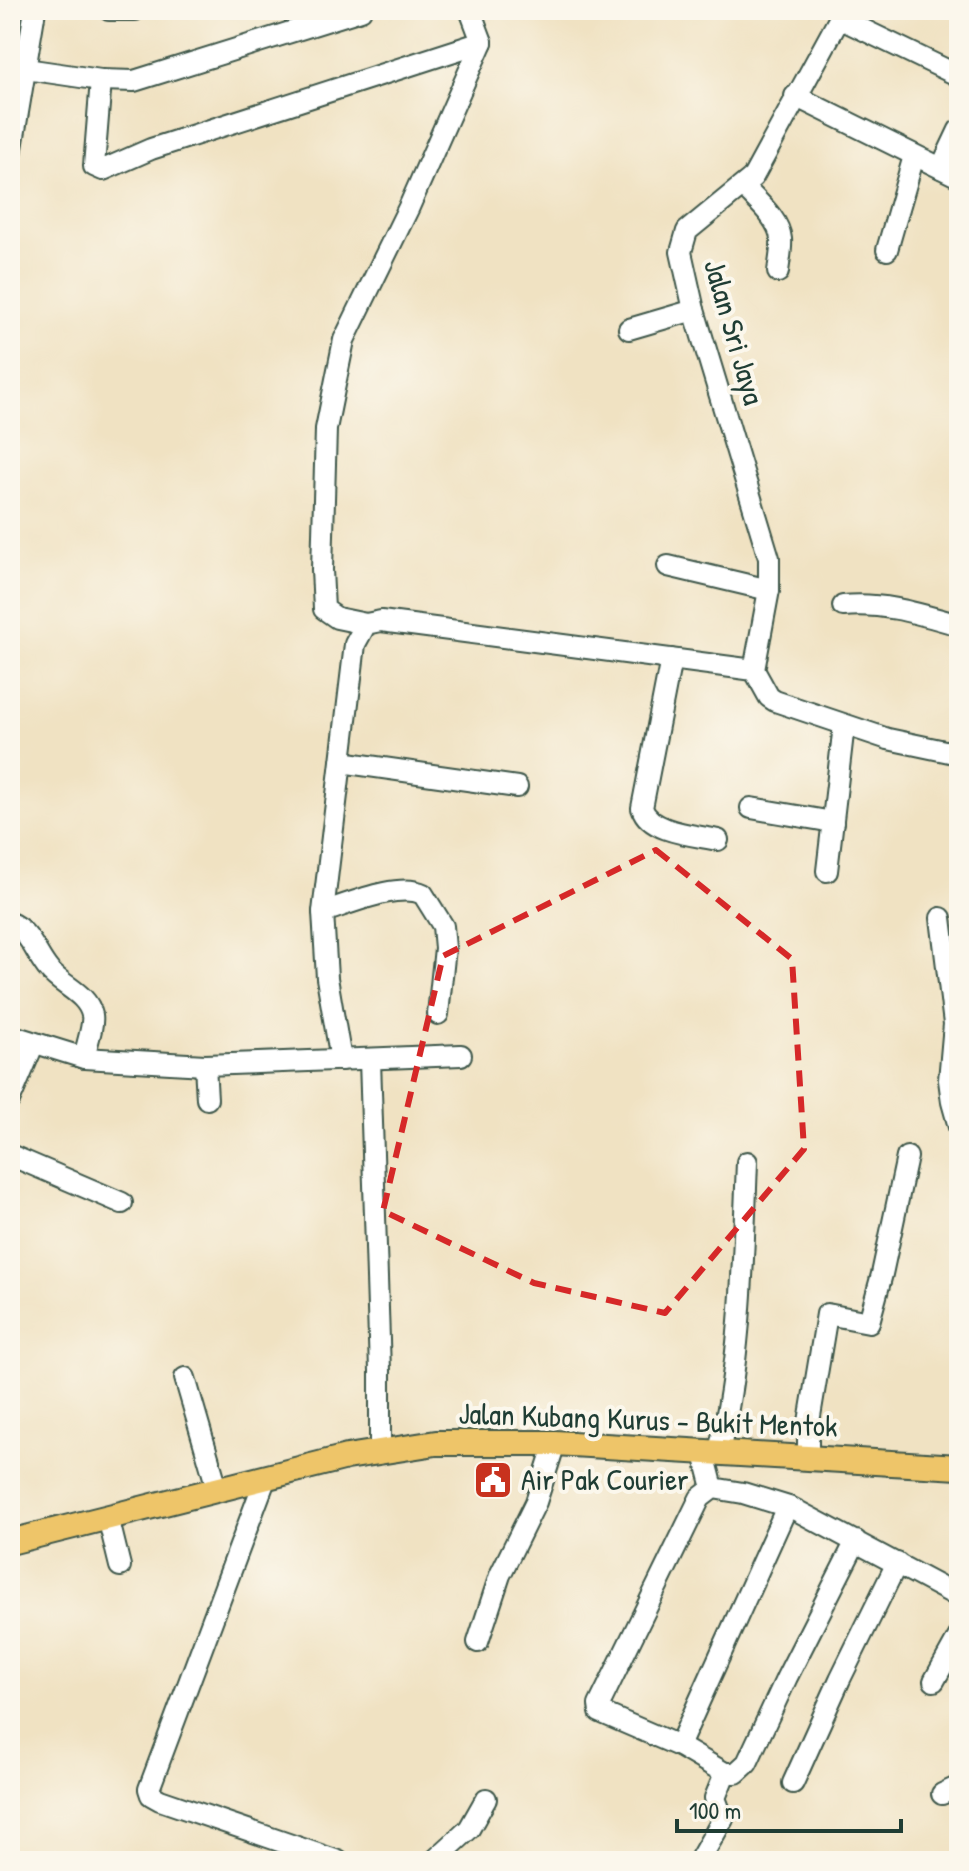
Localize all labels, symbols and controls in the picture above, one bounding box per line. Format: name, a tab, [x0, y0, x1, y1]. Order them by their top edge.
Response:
street label: Jalan Sri Jaya	[695, 254, 775, 409]
street label: Jalan Kubang Kurus - Bukit Mentok	[458, 1392, 838, 1446]
public building icon: Air Pak Courier	[472, 1459, 514, 1501]
place label: Air Pak Courier	[521, 1459, 689, 1499]
scale bar	[677, 1783, 901, 1833]
text: 100 m	[689, 1794, 741, 1826]

